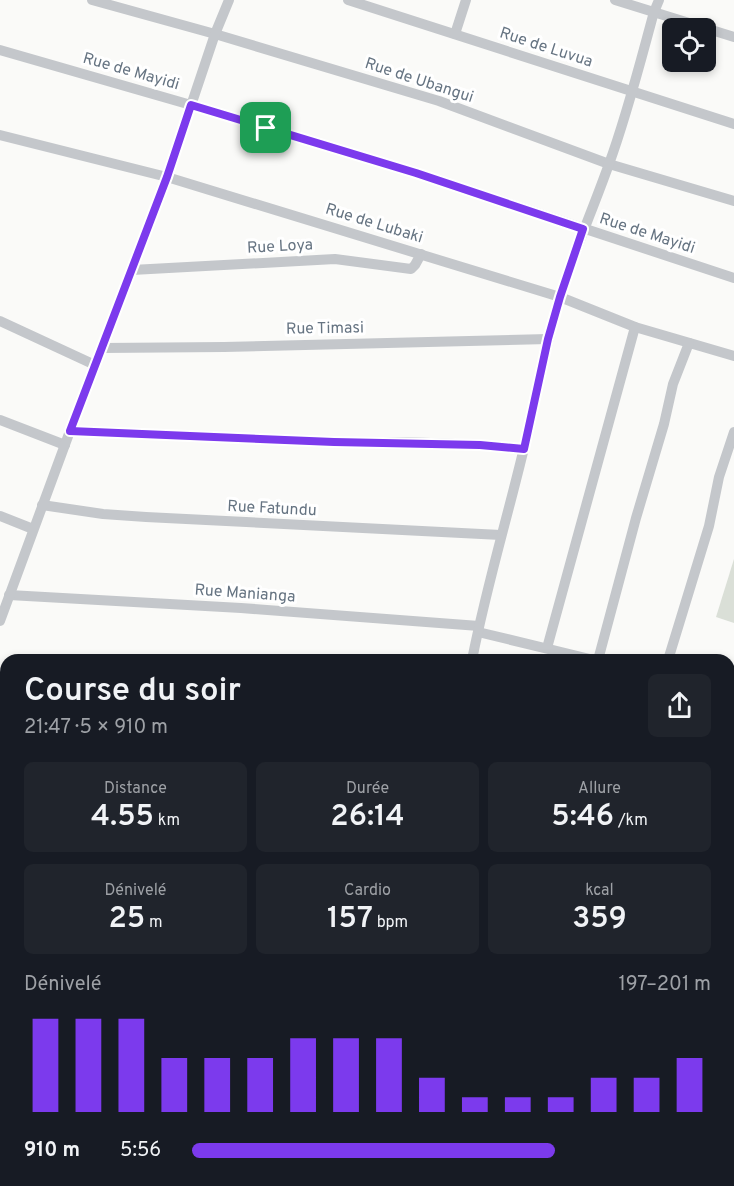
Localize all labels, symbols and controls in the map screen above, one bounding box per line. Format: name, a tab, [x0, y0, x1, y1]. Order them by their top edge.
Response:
map controls	[662, 18, 716, 72]
button: locate	[662, 18, 716, 72]
street label: Rue de Luvua	[497, 24, 595, 72]
street label: Rue de Mayidi	[80, 49, 182, 95]
street label: Rue de Ubangui	[362, 54, 476, 108]
pin	[240, 102, 291, 153]
icon: arrive	[249, 111, 282, 144]
street label: Rue de Lubaki	[323, 200, 425, 248]
street label: Rue de Mayidi	[597, 209, 697, 259]
street label: Rue Loya	[246, 235, 314, 259]
street label: Rue Timasi	[286, 318, 364, 340]
street label: Rue Fatundu	[227, 497, 317, 521]
street label: Rue Manianga	[194, 580, 296, 608]
text: Course du soir	[24, 671, 241, 713]
button: share	[648, 674, 711, 737]
text: 21:47 · 5 × 910 m	[24, 715, 168, 741]
text: Distance	[104, 779, 167, 799]
text: Durée	[346, 779, 389, 799]
text: Allure	[578, 779, 621, 799]
text: 4.55	[91, 799, 154, 836]
text: 26:14	[330, 799, 405, 836]
text: 5:46	[551, 799, 614, 836]
text: km	[154, 811, 180, 831]
text: /km	[614, 811, 648, 831]
text: Dénivelé	[105, 881, 166, 901]
text: Cardio	[344, 881, 391, 901]
text: kcal	[585, 881, 614, 901]
text: 25	[108, 901, 145, 938]
text: 157	[327, 901, 373, 938]
text: 359	[572, 901, 627, 938]
text: m	[145, 913, 163, 933]
text: bpm	[373, 913, 408, 933]
text: Dénivelé	[24, 972, 101, 998]
text: 197–201 m	[618, 972, 711, 998]
text: 910 m	[24, 1138, 80, 1164]
text: 5:56	[120, 1138, 161, 1164]

